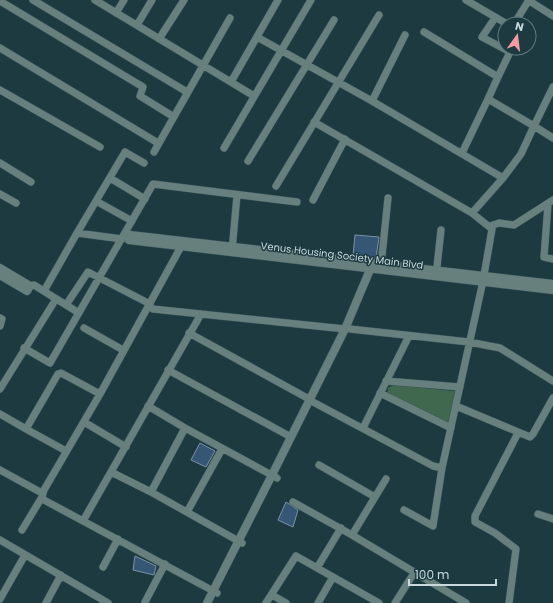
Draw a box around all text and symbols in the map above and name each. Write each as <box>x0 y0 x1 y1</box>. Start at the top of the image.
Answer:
north arrow <box>497 16 537 56</box>
text: N <box>513 18 525 35</box>
street label: Venus Housing Society Main Blvd <box>260 238 424 273</box>
scale bar <box>409 561 496 587</box>
text: 100 m <box>415 566 449 583</box>

